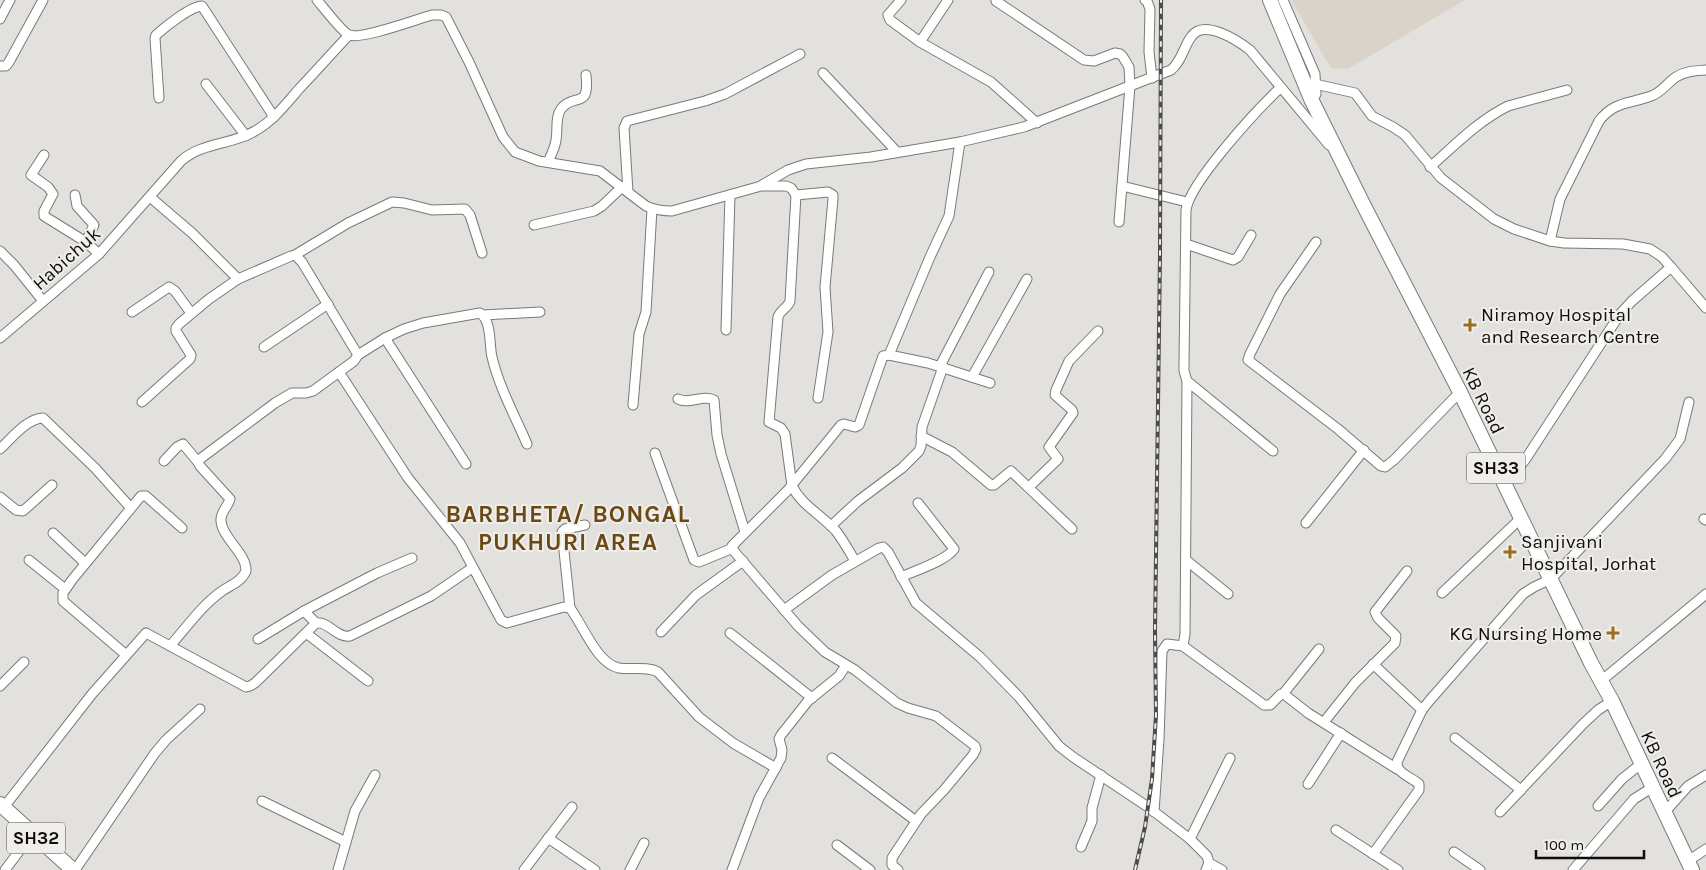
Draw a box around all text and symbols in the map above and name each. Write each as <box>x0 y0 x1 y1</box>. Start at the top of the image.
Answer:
street label: Habichuk <box>28 222 105 295</box>
place label: Niramoy Hospital and Research Centre <box>1481 304 1660 348</box>
marker: Niramoy Hospital and Research Centre <box>1463 318 1477 332</box>
street label: KB Road <box>1458 363 1509 437</box>
road number: SH33 <box>1467 452 1525 483</box>
district label: BARBHETA/ BONGAL PUKHURI AREA <box>446 500 690 556</box>
place label: Sanjivani Hospital, Jorhat <box>1521 531 1656 575</box>
marker: Sanjivani Hospital, Jorhat <box>1503 545 1517 559</box>
place label: KG Nursing Home <box>1449 623 1602 645</box>
marker: KG Nursing Home <box>1606 626 1620 640</box>
street label: KB Road <box>1636 727 1686 802</box>
road number: SH32 <box>7 822 65 854</box>
scale bar <box>1536 828 1644 860</box>
text: 100 m <box>1544 836 1584 854</box>

